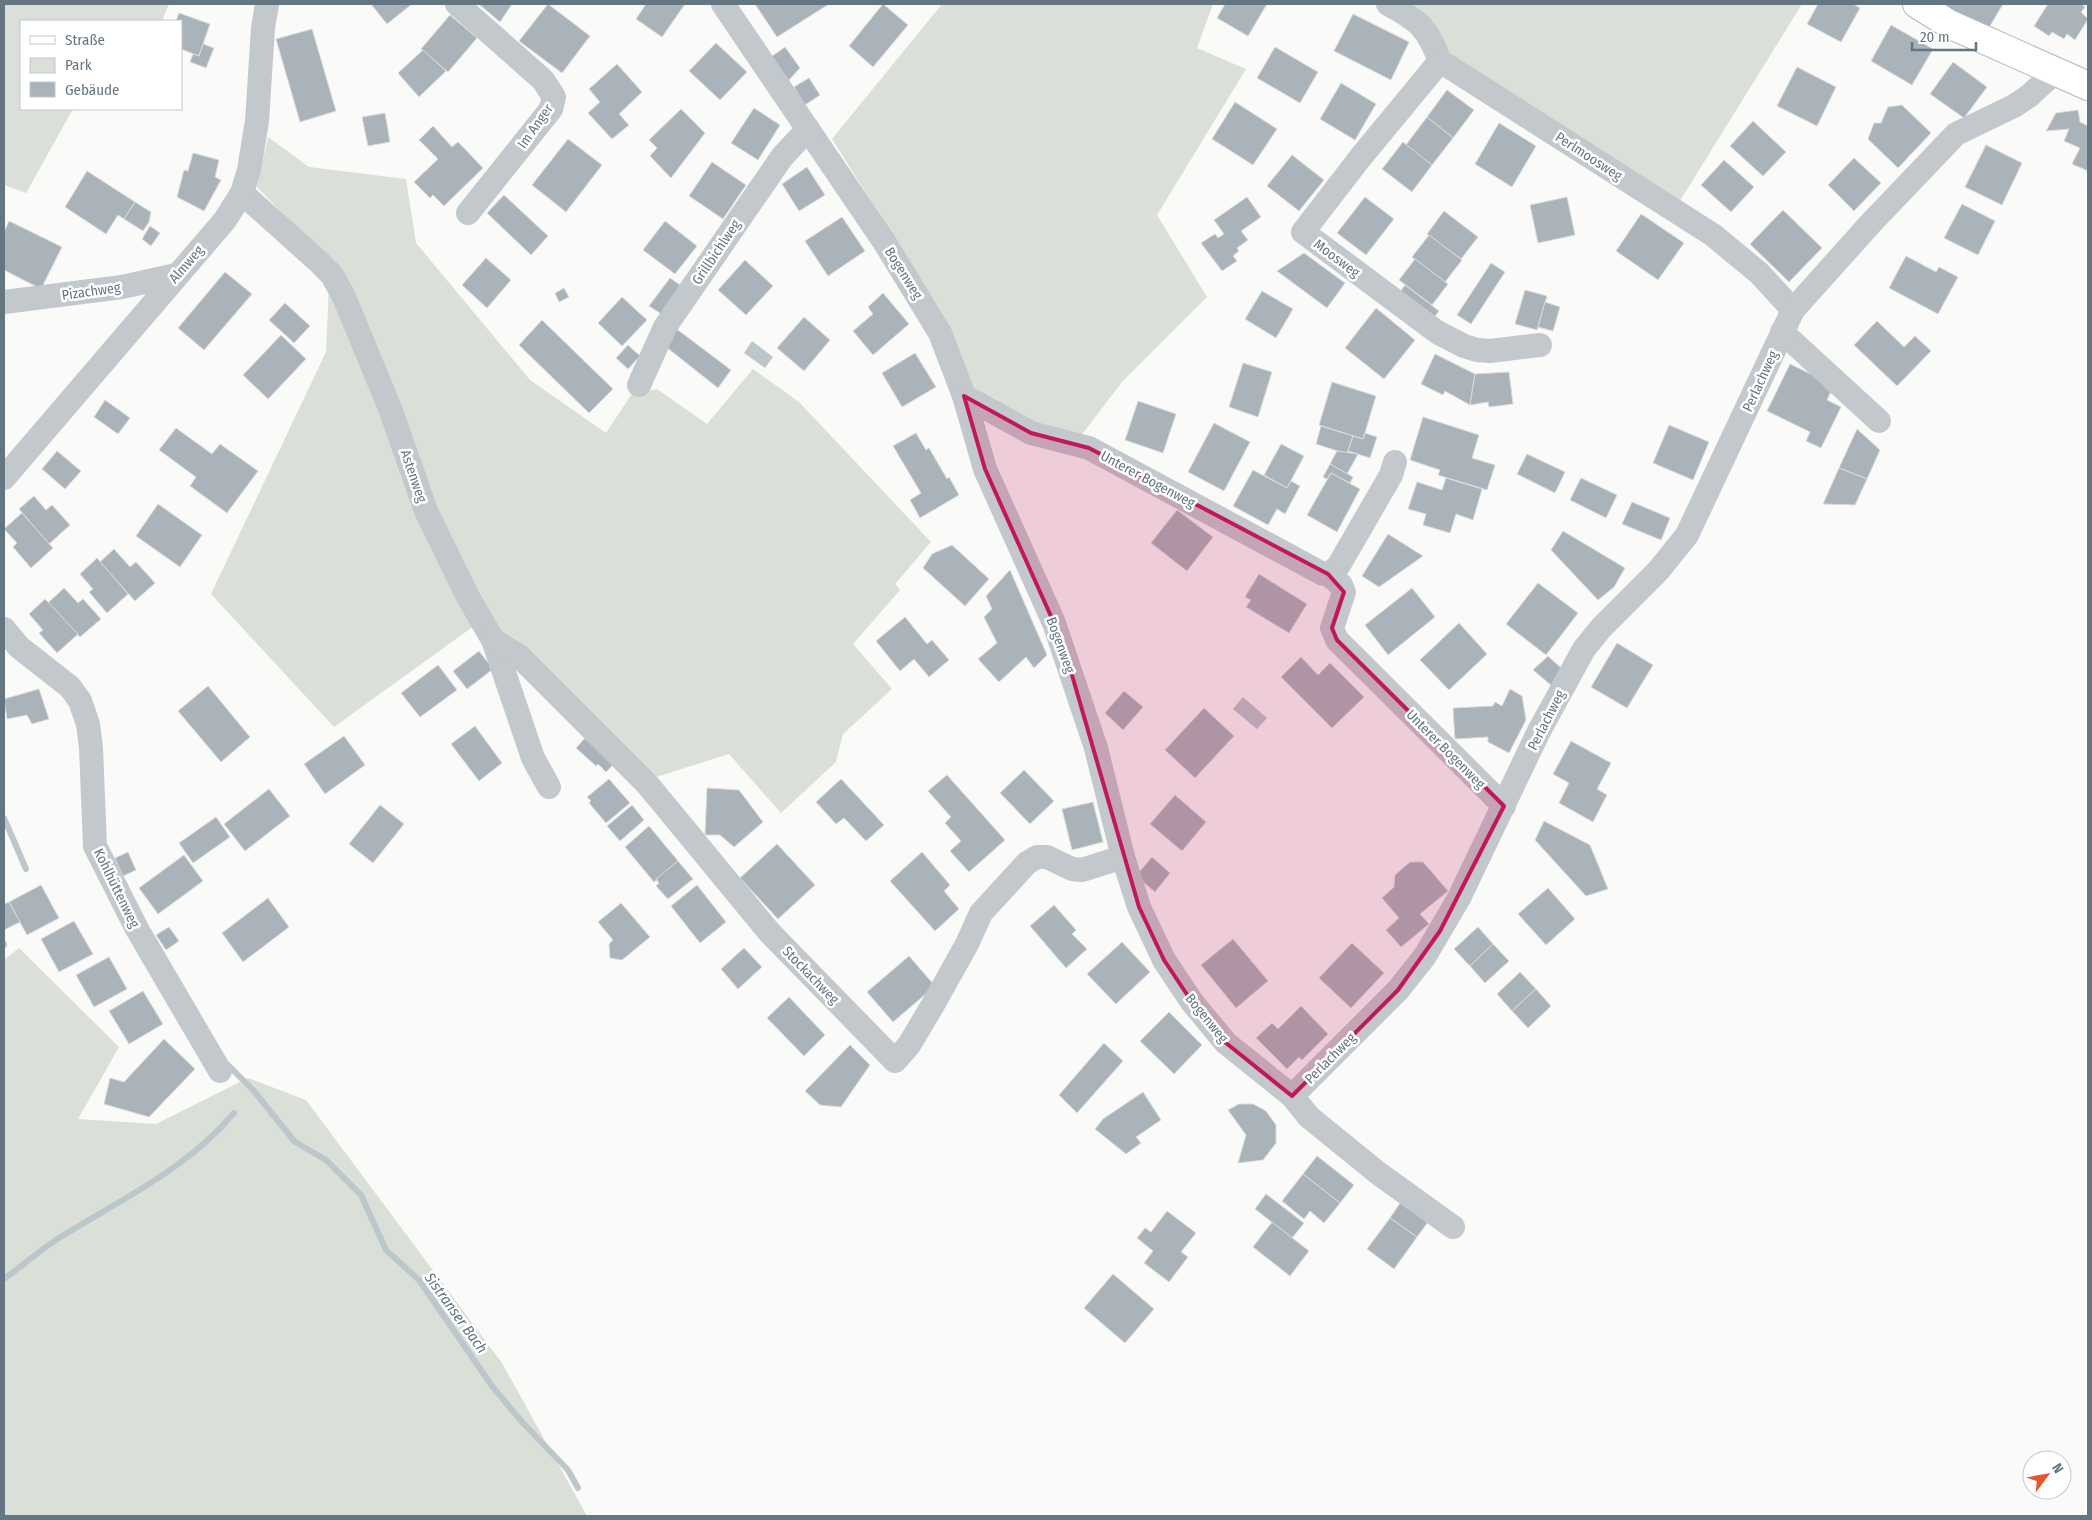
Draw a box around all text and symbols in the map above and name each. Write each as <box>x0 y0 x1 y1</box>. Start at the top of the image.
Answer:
legend <box>20 20 182 110</box>
scale bar <box>1912 20 1976 52</box>
text: 20 m <box>1920 28 1950 46</box>
text: Straße <box>65 31 105 49</box>
text: Park <box>65 56 92 74</box>
text: Gebäude <box>65 81 120 99</box>
street label: Im Anger <box>514 101 557 152</box>
street label: Perlmoosweg <box>1552 128 1626 185</box>
street label: Grillbichlweg <box>689 216 745 288</box>
street label: Moosweg <box>1310 236 1363 281</box>
street label: Almweg <box>165 242 208 287</box>
street label: Bogenweg <box>881 244 926 303</box>
street label: Pizachweg <box>61 279 122 304</box>
street label: Perlachweg <box>1739 348 1782 414</box>
street label: Unterer Bogenweg <box>1097 447 1198 512</box>
street label: Astenweg <box>397 448 431 505</box>
street label: Bogenweg <box>1043 615 1079 676</box>
street label: Perlachweg <box>1524 687 1569 753</box>
street label: Unterer Bogenweg <box>1403 706 1489 793</box>
street label: Kohlhüttenweg <box>90 846 143 931</box>
street label: Stockachweg <box>779 943 843 1008</box>
street label: Bogenweg <box>1182 990 1232 1047</box>
street label: Perlachweg <box>1301 1029 1360 1087</box>
water label: Sistranser Bach <box>420 1268 491 1357</box>
north arrow <box>2022 1450 2072 1500</box>
text: N <box>2048 1460 2067 1476</box>

